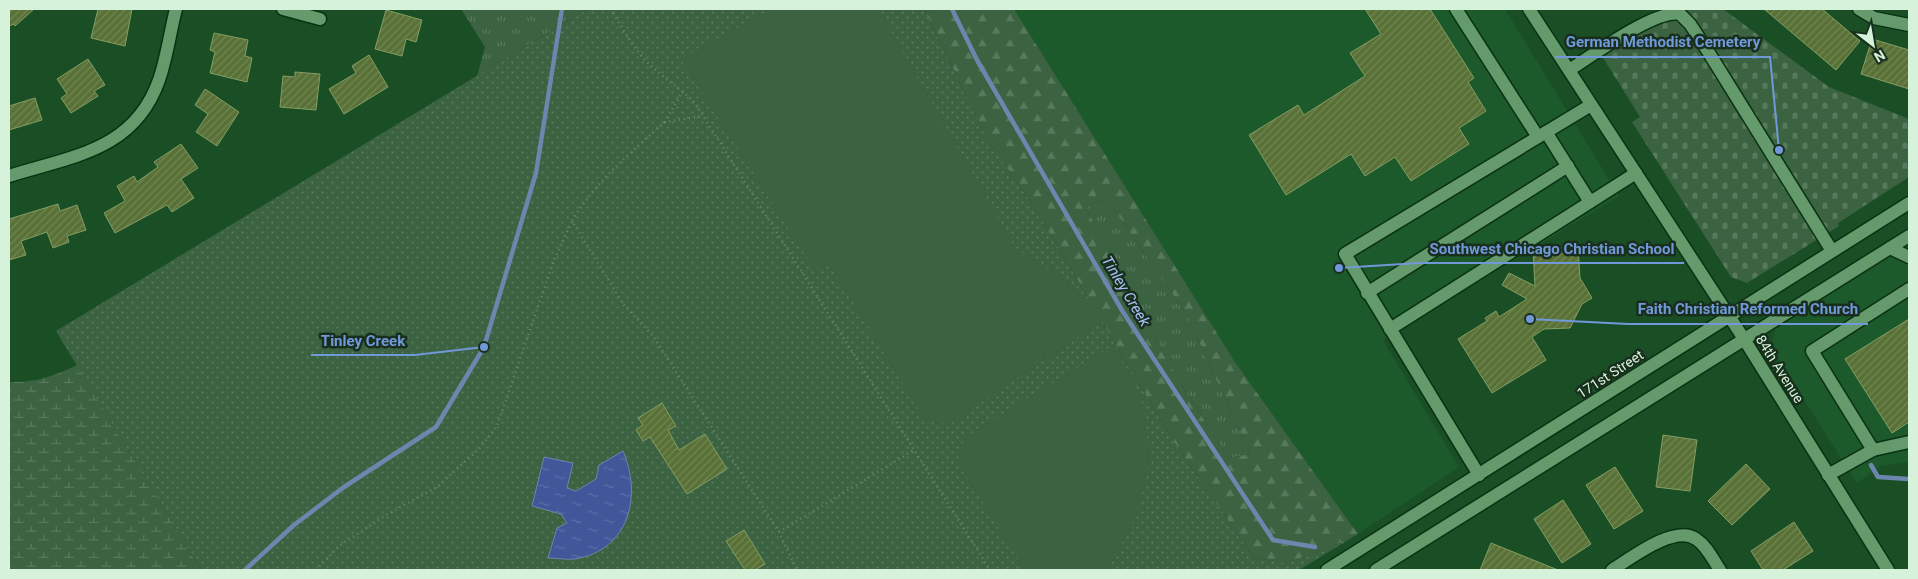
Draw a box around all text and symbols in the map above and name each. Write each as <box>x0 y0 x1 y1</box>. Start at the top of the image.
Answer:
north arrow <box>1848 20 1898 70</box>
callout: German Methodist Cemetery <box>1555 27 1770 57</box>
text: German Methodist Cemetery <box>1566 33 1761 51</box>
text: N <box>1871 47 1888 66</box>
callout: Southwest Chicago Christian School <box>1419 233 1684 263</box>
text: Southwest Chicago Christian School <box>1430 240 1674 258</box>
water label: Tinley Creek <box>1098 252 1154 330</box>
callout: Faith Christian Reformed Church <box>1628 294 1868 324</box>
text: Faith Christian Reformed Church <box>1638 300 1858 318</box>
callout: Tinley Creek <box>311 325 415 355</box>
text: Tinley Creek <box>321 332 406 350</box>
street label: 84th Avenue <box>1753 332 1807 406</box>
street label: 171st Street <box>1574 346 1646 401</box>

